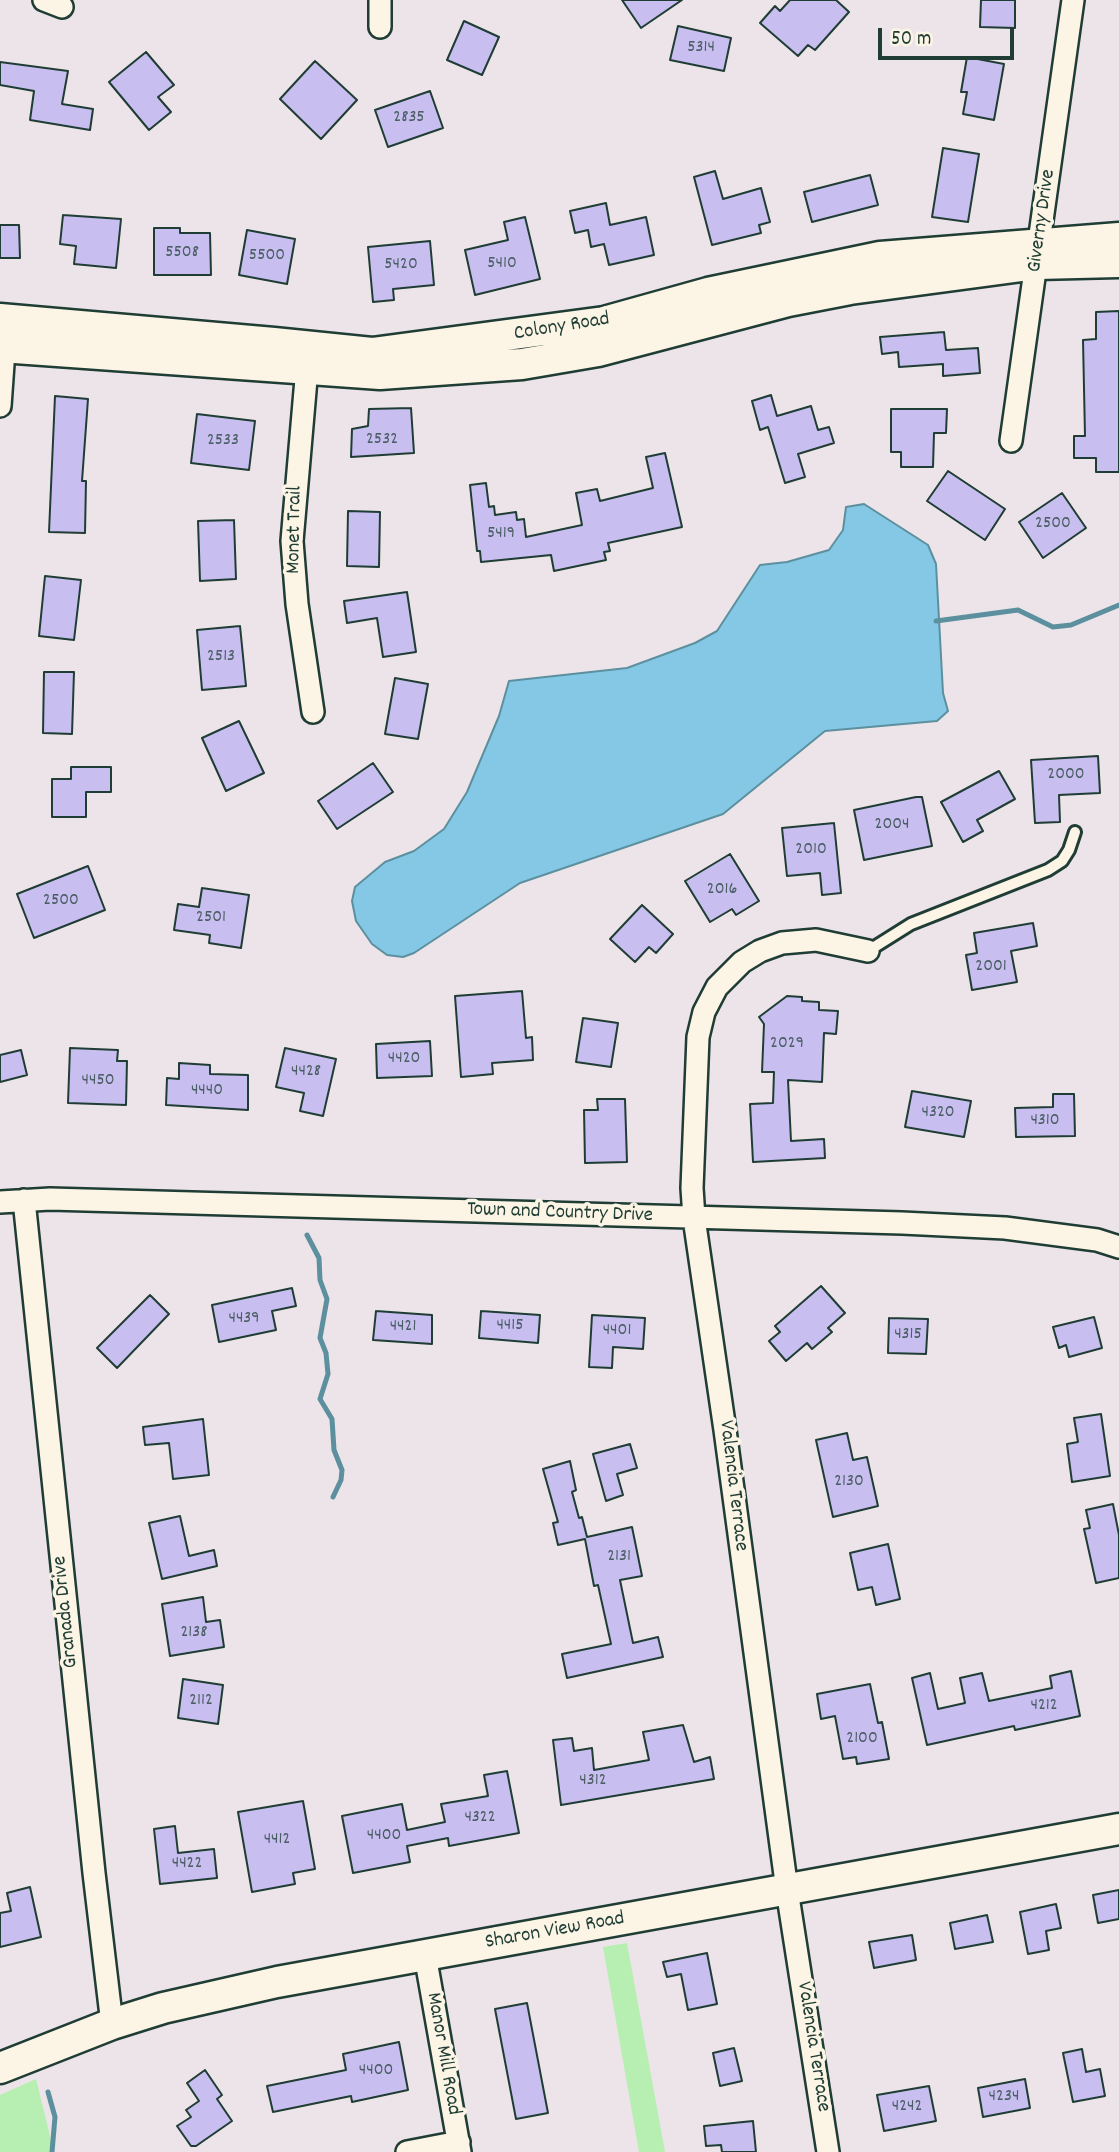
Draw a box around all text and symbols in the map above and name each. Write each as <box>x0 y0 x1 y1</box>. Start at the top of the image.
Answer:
scale bar <box>881 14 1018 58</box>
text: 50 m <box>891 25 931 55</box>
house number: 5314 <box>687 38 715 60</box>
house number: 2835 <box>393 108 425 130</box>
street label: Giverny Drive <box>1023 168 1063 274</box>
house number: 5508 <box>165 243 199 265</box>
house number: 5500 <box>249 246 285 268</box>
house number: 5410 <box>487 254 517 276</box>
house number: 5420 <box>384 255 418 277</box>
street label: Colony Road <box>512 308 612 348</box>
house number: 2532 <box>366 430 398 452</box>
house number: 2533 <box>207 431 239 453</box>
street label: Monet Trail <box>283 486 309 574</box>
house number: 2500 <box>1035 514 1071 536</box>
house number: 5419 <box>487 524 515 546</box>
house number: 2513 <box>207 647 235 669</box>
house number: 2000 <box>1047 765 1085 787</box>
house number: 2004 <box>875 815 909 837</box>
house number: 2010 <box>795 840 827 862</box>
house number: 2016 <box>707 880 737 902</box>
house number: 2500 <box>43 891 79 913</box>
house number: 2501 <box>196 908 226 930</box>
house number: 2001 <box>975 957 1007 979</box>
house number: 2029 <box>770 1034 804 1056</box>
house number: 4420 <box>388 1049 420 1071</box>
house number: 4428 <box>291 1062 321 1084</box>
house number: 4450 <box>81 1071 115 1093</box>
house number: 4440 <box>191 1081 223 1103</box>
house number: 4320 <box>921 1103 955 1125</box>
house number: 4310 <box>1030 1111 1060 1133</box>
street label: Town and Country Drive <box>467 1198 653 1230</box>
house number: 4439 <box>228 1309 260 1331</box>
house number: 4415 <box>496 1316 524 1338</box>
house number: 4421 <box>390 1317 416 1339</box>
house number: 4401 <box>603 1321 631 1343</box>
house number: 4315 <box>894 1325 922 1347</box>
street label: Valencia Terrace <box>711 1419 753 1553</box>
house number: 2130 <box>834 1472 864 1494</box>
house number: 2131 <box>607 1547 631 1569</box>
street label: Granada Drive <box>49 1555 85 1669</box>
house number: 2138 <box>180 1623 208 1645</box>
house number: 2112 <box>189 1691 213 1713</box>
house number: 4212 <box>1030 1696 1058 1718</box>
house number: 2100 <box>846 1729 878 1751</box>
house number: 4312 <box>579 1771 607 1793</box>
house number: 4322 <box>464 1808 496 1830</box>
house number: 4400 <box>367 1826 401 1848</box>
house number: 4412 <box>264 1830 290 1852</box>
house number: 4422 <box>172 1854 202 1876</box>
street label: Sharon View Road <box>483 1907 627 1957</box>
street label: Valencia Terrace <box>789 1980 835 2114</box>
street label: Manor Mill Road <box>419 1991 465 2117</box>
house number: 4400 <box>359 2061 393 2083</box>
house number: 4234 <box>989 2087 1019 2109</box>
house number: 4242 <box>892 2097 922 2119</box>

